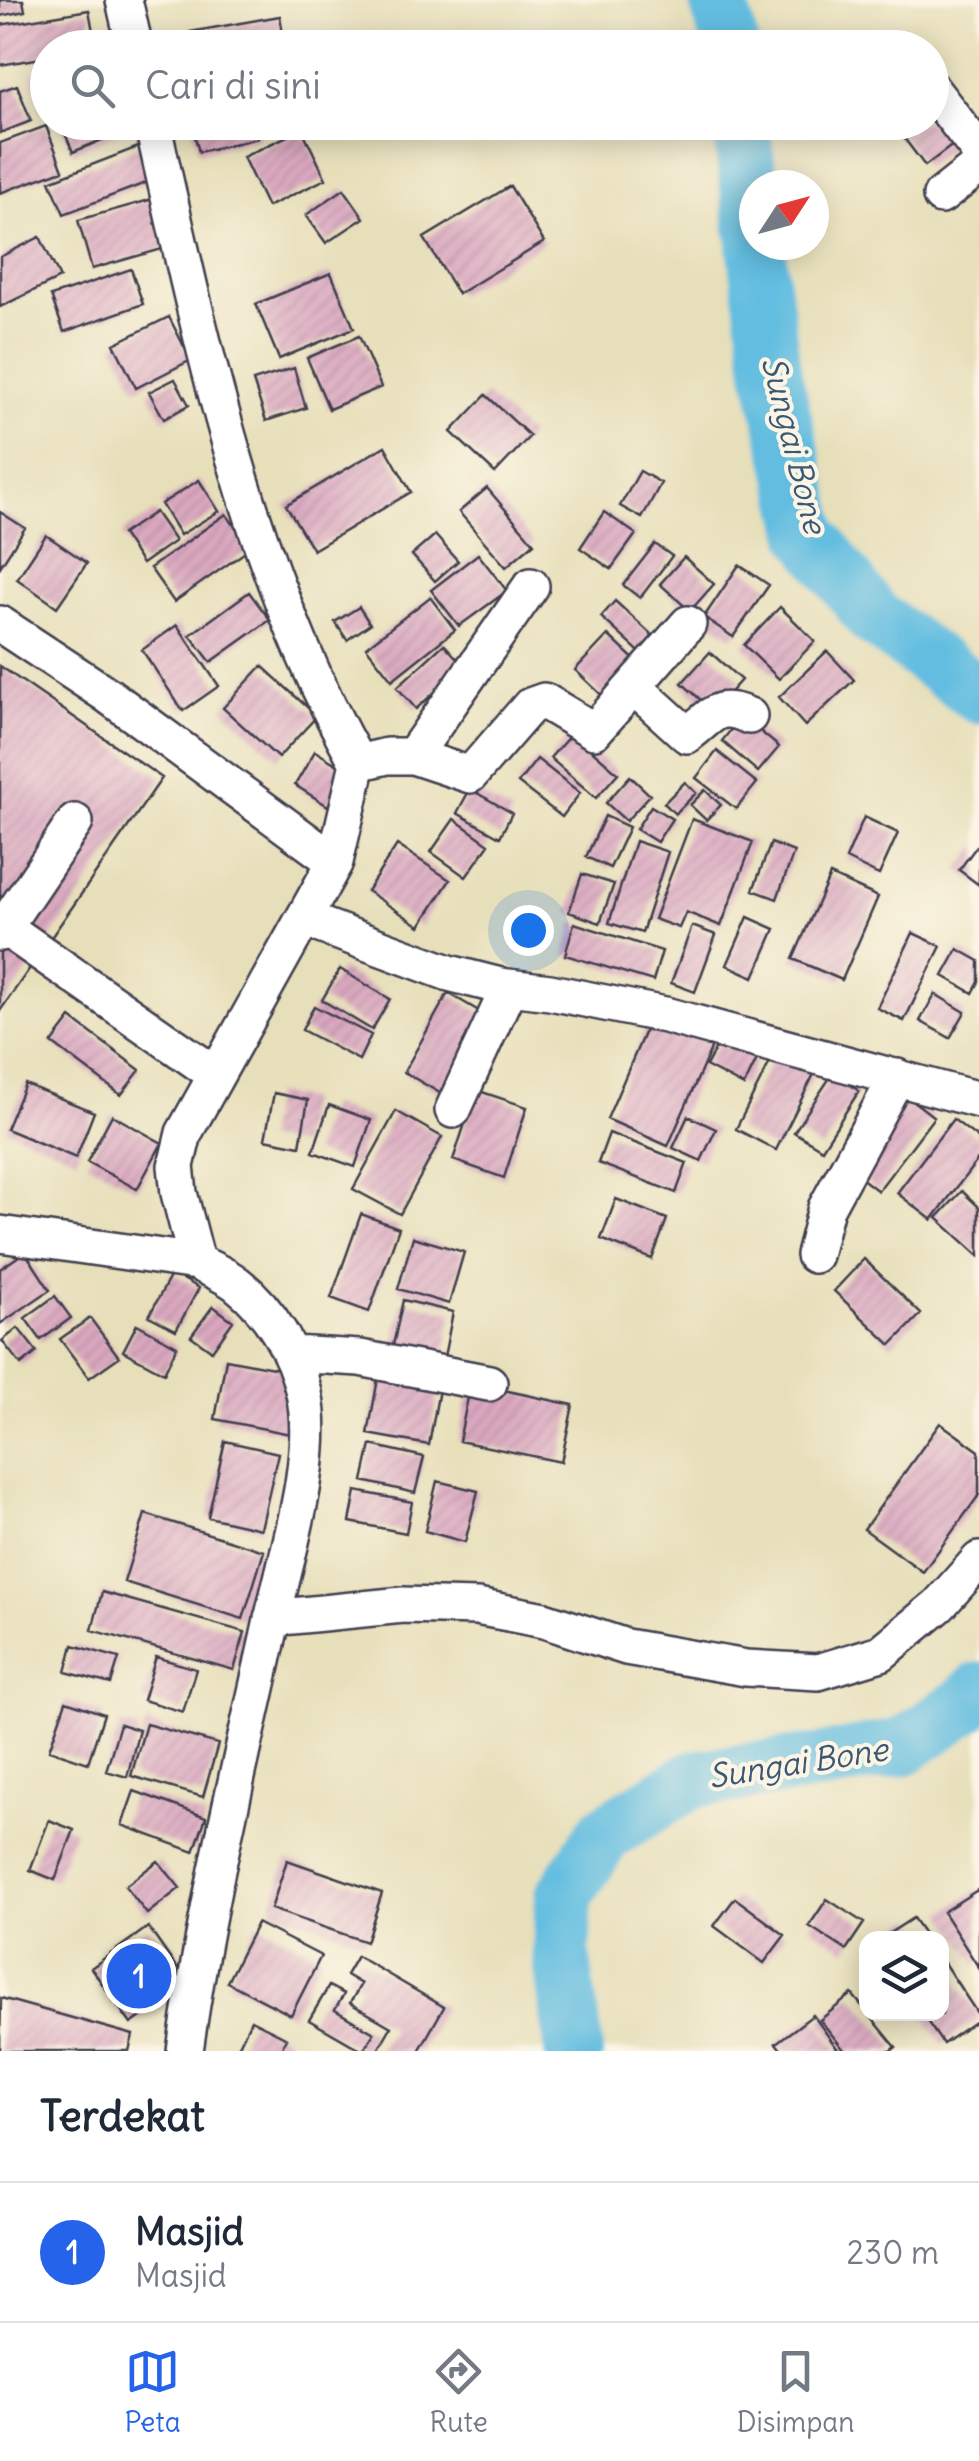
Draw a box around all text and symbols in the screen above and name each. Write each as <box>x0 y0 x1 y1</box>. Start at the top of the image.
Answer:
search box <box>30 30 949 140</box>
icon: search <box>65 58 120 113</box>
text: Cari di sini <box>145 62 321 109</box>
north arrow <box>739 170 829 260</box>
water label: Sungai Bone <box>753 352 837 540</box>
your location <box>503 905 554 956</box>
water label: Sungai Bone <box>706 1728 893 1797</box>
map controls <box>859 1931 949 2021</box>
button: layers <box>859 1931 949 2021</box>
pin: 1 <box>106 1938 172 2014</box>
text: Terdekat <box>40 2090 205 2142</box>
text: Masjid <box>135 2208 244 2255</box>
text: 1 <box>66 2232 79 2273</box>
text: 230 m <box>847 2232 939 2273</box>
text: Masjid <box>135 2255 227 2296</box>
tab: Peta <box>124 2344 181 2440</box>
tab: Rute <box>430 2344 488 2440</box>
tab: Disimpan <box>737 2344 855 2440</box>

